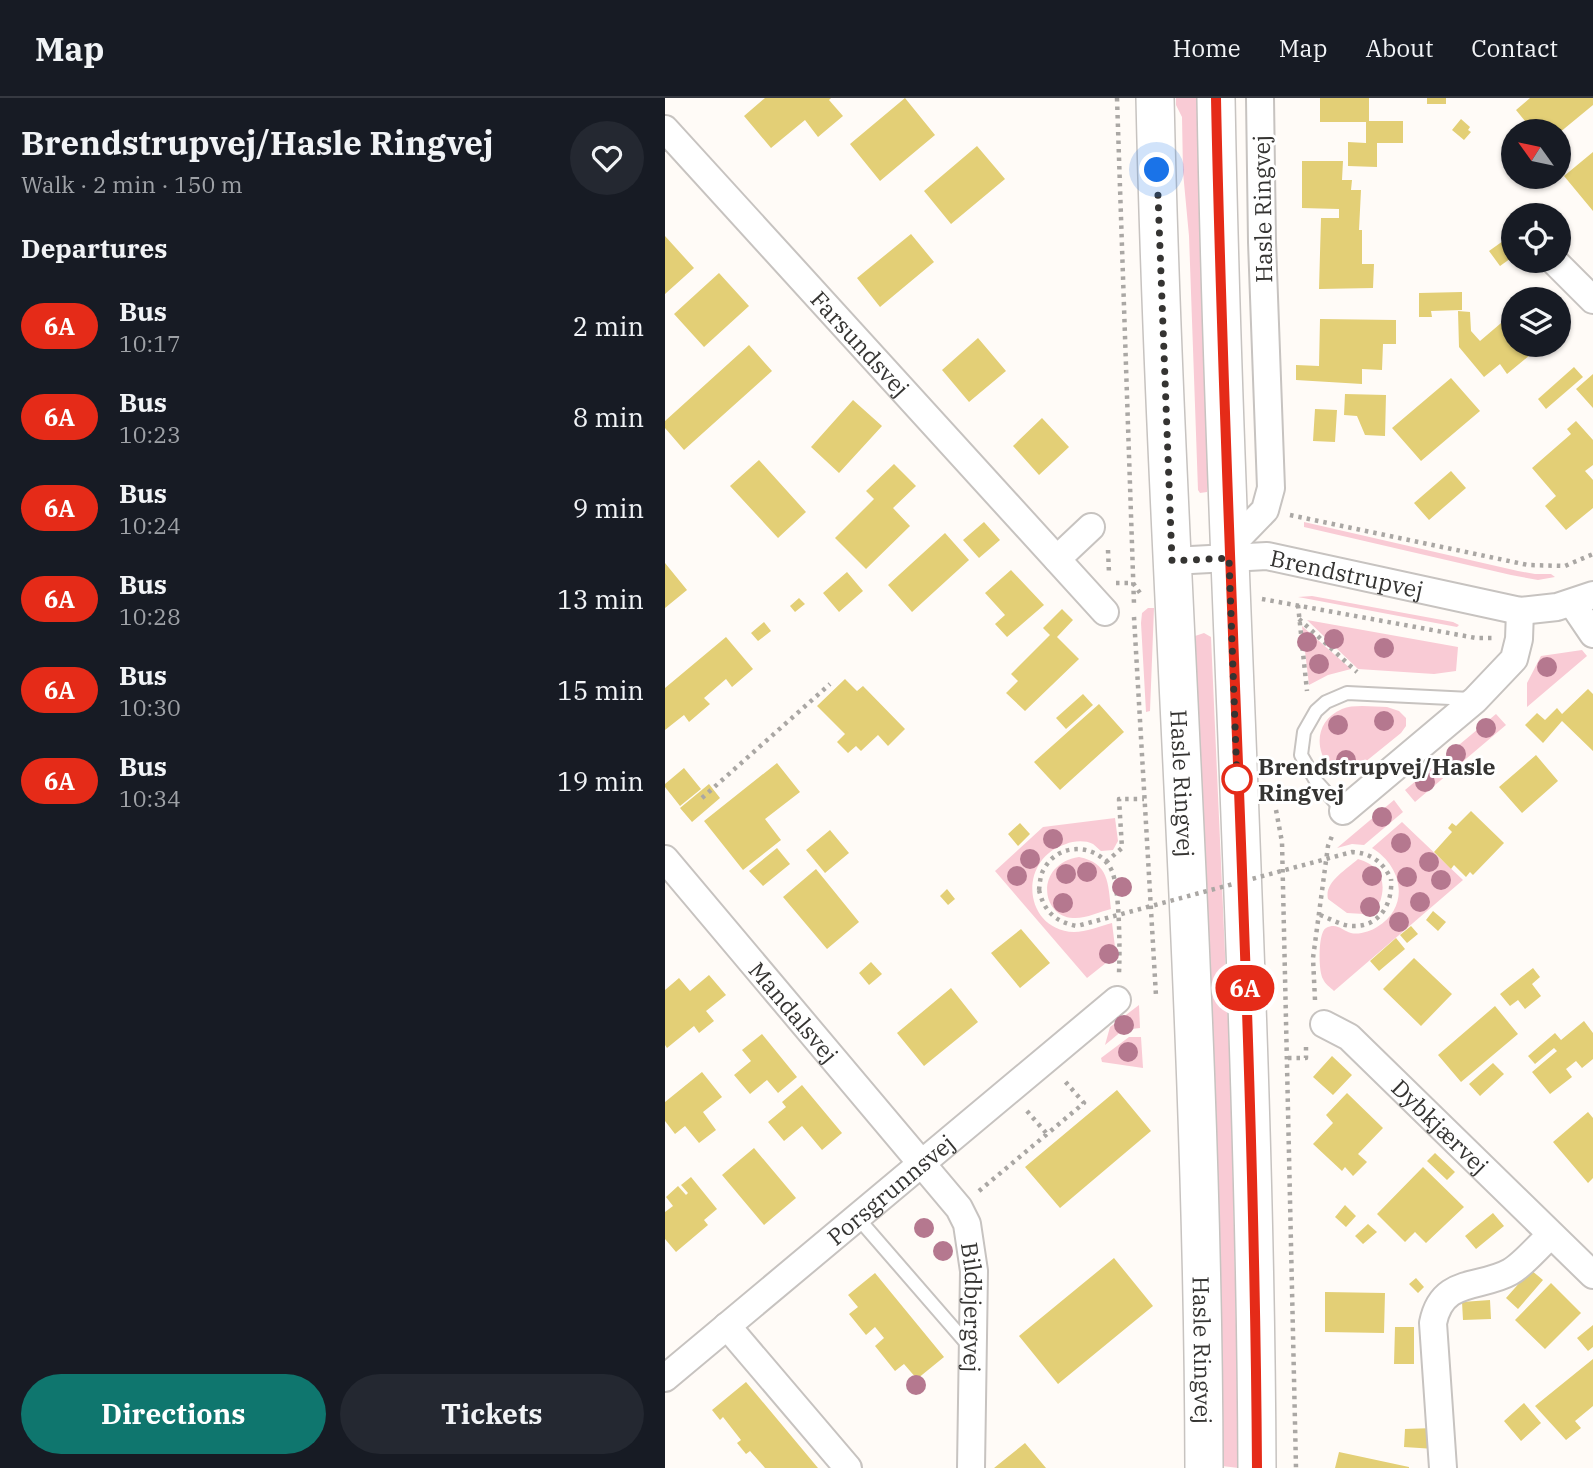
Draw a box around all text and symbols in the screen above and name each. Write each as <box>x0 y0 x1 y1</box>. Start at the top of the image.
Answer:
text: Map <box>35 27 104 70</box>
text: Home <box>1173 32 1241 64</box>
text: Map <box>1279 32 1327 64</box>
text: About <box>1365 32 1433 64</box>
text: Contact <box>1471 32 1558 64</box>
north arrow <box>1501 119 1571 189</box>
map controls <box>1501 119 1571 357</box>
text: Brendstrupvej/Hasle Ringvej <box>21 121 494 164</box>
button: heart <box>570 121 644 195</box>
street label: Hasle Ringvej <box>1246 135 1278 283</box>
your location <box>1139 152 1174 187</box>
text: Walk · 2 min · 150 m <box>21 169 243 199</box>
button: locate <box>1501 203 1571 273</box>
text: Departures <box>21 231 167 265</box>
street label: Farsundsvej <box>804 284 916 403</box>
button: layers <box>1501 287 1571 357</box>
text: Bus <box>119 294 167 328</box>
text: 2 min <box>573 309 644 343</box>
text: 6A <box>44 310 75 342</box>
text: 10:17 <box>119 328 181 358</box>
text: Bus <box>119 385 167 419</box>
text: 8 min <box>573 400 644 434</box>
text: 6A <box>44 401 75 433</box>
text: 10:23 <box>119 419 181 449</box>
text: Bus <box>119 476 167 510</box>
text: 9 min <box>573 491 644 525</box>
text: 6A <box>44 492 75 524</box>
text: 10:24 <box>119 510 181 540</box>
street label: Brendstrupvej <box>1268 542 1426 605</box>
text: Bus <box>119 567 167 601</box>
text: 13 min <box>557 582 644 616</box>
text: 6A <box>44 583 75 615</box>
text: 10:28 <box>119 601 181 631</box>
text: Bus <box>119 658 167 692</box>
text: 15 min <box>557 673 644 707</box>
text: 6A <box>44 674 75 706</box>
text: 10:30 <box>119 692 181 722</box>
street label: Hasle Ringvej <box>1164 709 1201 858</box>
text: Bus <box>119 749 167 783</box>
place label: Brendstrupvej/Hasle Ringvej <box>1258 751 1496 807</box>
text: 19 min <box>557 764 644 798</box>
marker: Brendstrupvej/Hasle Ringvej <box>1222 764 1252 794</box>
text: 6A <box>44 765 75 797</box>
text: 10:34 <box>119 783 181 813</box>
street label: Mandalsvej <box>743 955 845 1069</box>
line badge: 6A <box>1213 965 1277 1011</box>
text: 6A <box>1229 972 1261 1004</box>
street label: Dybkjærvej <box>1386 1072 1495 1180</box>
street label: Porsgrunnsvej <box>821 1127 961 1251</box>
street label: Bildbjergvej <box>955 1240 989 1373</box>
street label: Hasle Ringvej <box>1187 1276 1219 1424</box>
button: Directions <box>21 1374 326 1454</box>
button: Tickets <box>340 1374 644 1454</box>

